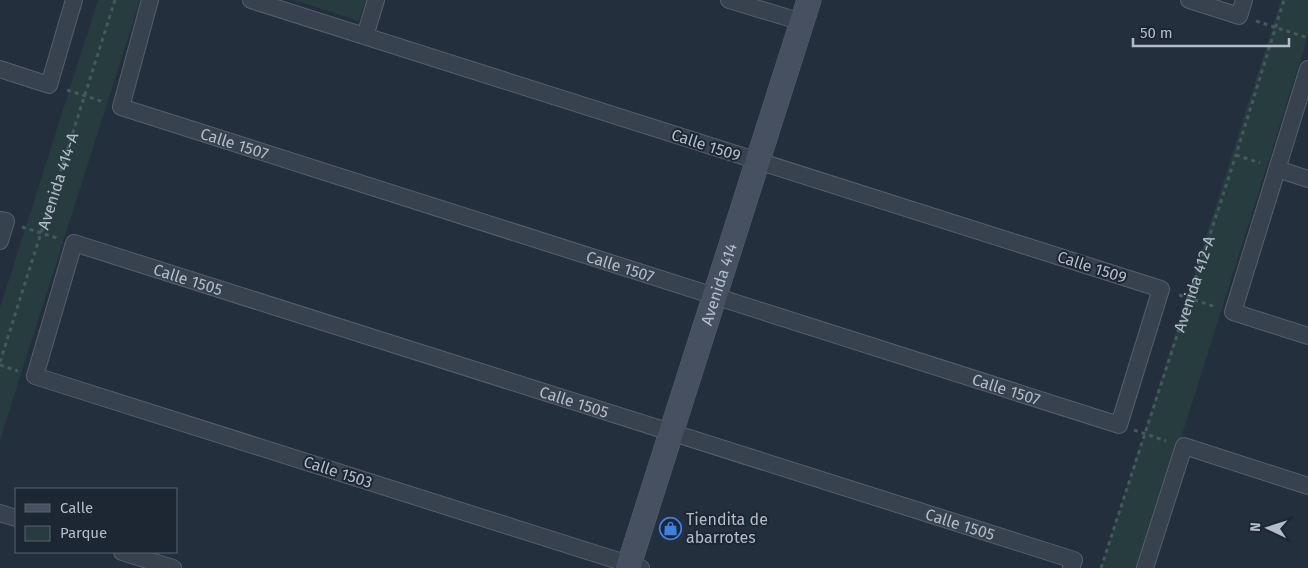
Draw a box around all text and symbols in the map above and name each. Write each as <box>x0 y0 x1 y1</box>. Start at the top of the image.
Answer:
scale bar <box>1133 15 1289 47</box>
text: 50 m <box>1140 24 1173 42</box>
street label: Calle 1507 <box>198 123 271 163</box>
street label: Calle 1509 <box>669 125 743 165</box>
street label: Avenida 414-A <box>33 129 82 232</box>
street label: Avenida 412-A <box>1169 232 1219 334</box>
street label: Avenida 414 <box>696 240 741 328</box>
street label: Calle 1507 <box>584 246 657 286</box>
street label: Calle 1509 <box>1055 247 1129 287</box>
street label: Calle 1505 <box>151 259 225 299</box>
street label: Calle 1507 <box>970 369 1043 409</box>
street label: Calle 1505 <box>537 382 611 421</box>
street label: Calle 1503 <box>301 452 375 492</box>
legend <box>15 488 178 553</box>
text: Calle <box>60 499 93 517</box>
north arrow <box>1243 503 1293 553</box>
street label: Calle 1505 <box>923 504 997 544</box>
place label: Tiendita de abarrotes <box>686 510 768 547</box>
shop icon: Tiendita de abarrotes <box>658 516 682 540</box>
text: N <box>1247 522 1264 532</box>
text: Parque <box>60 524 107 542</box>

